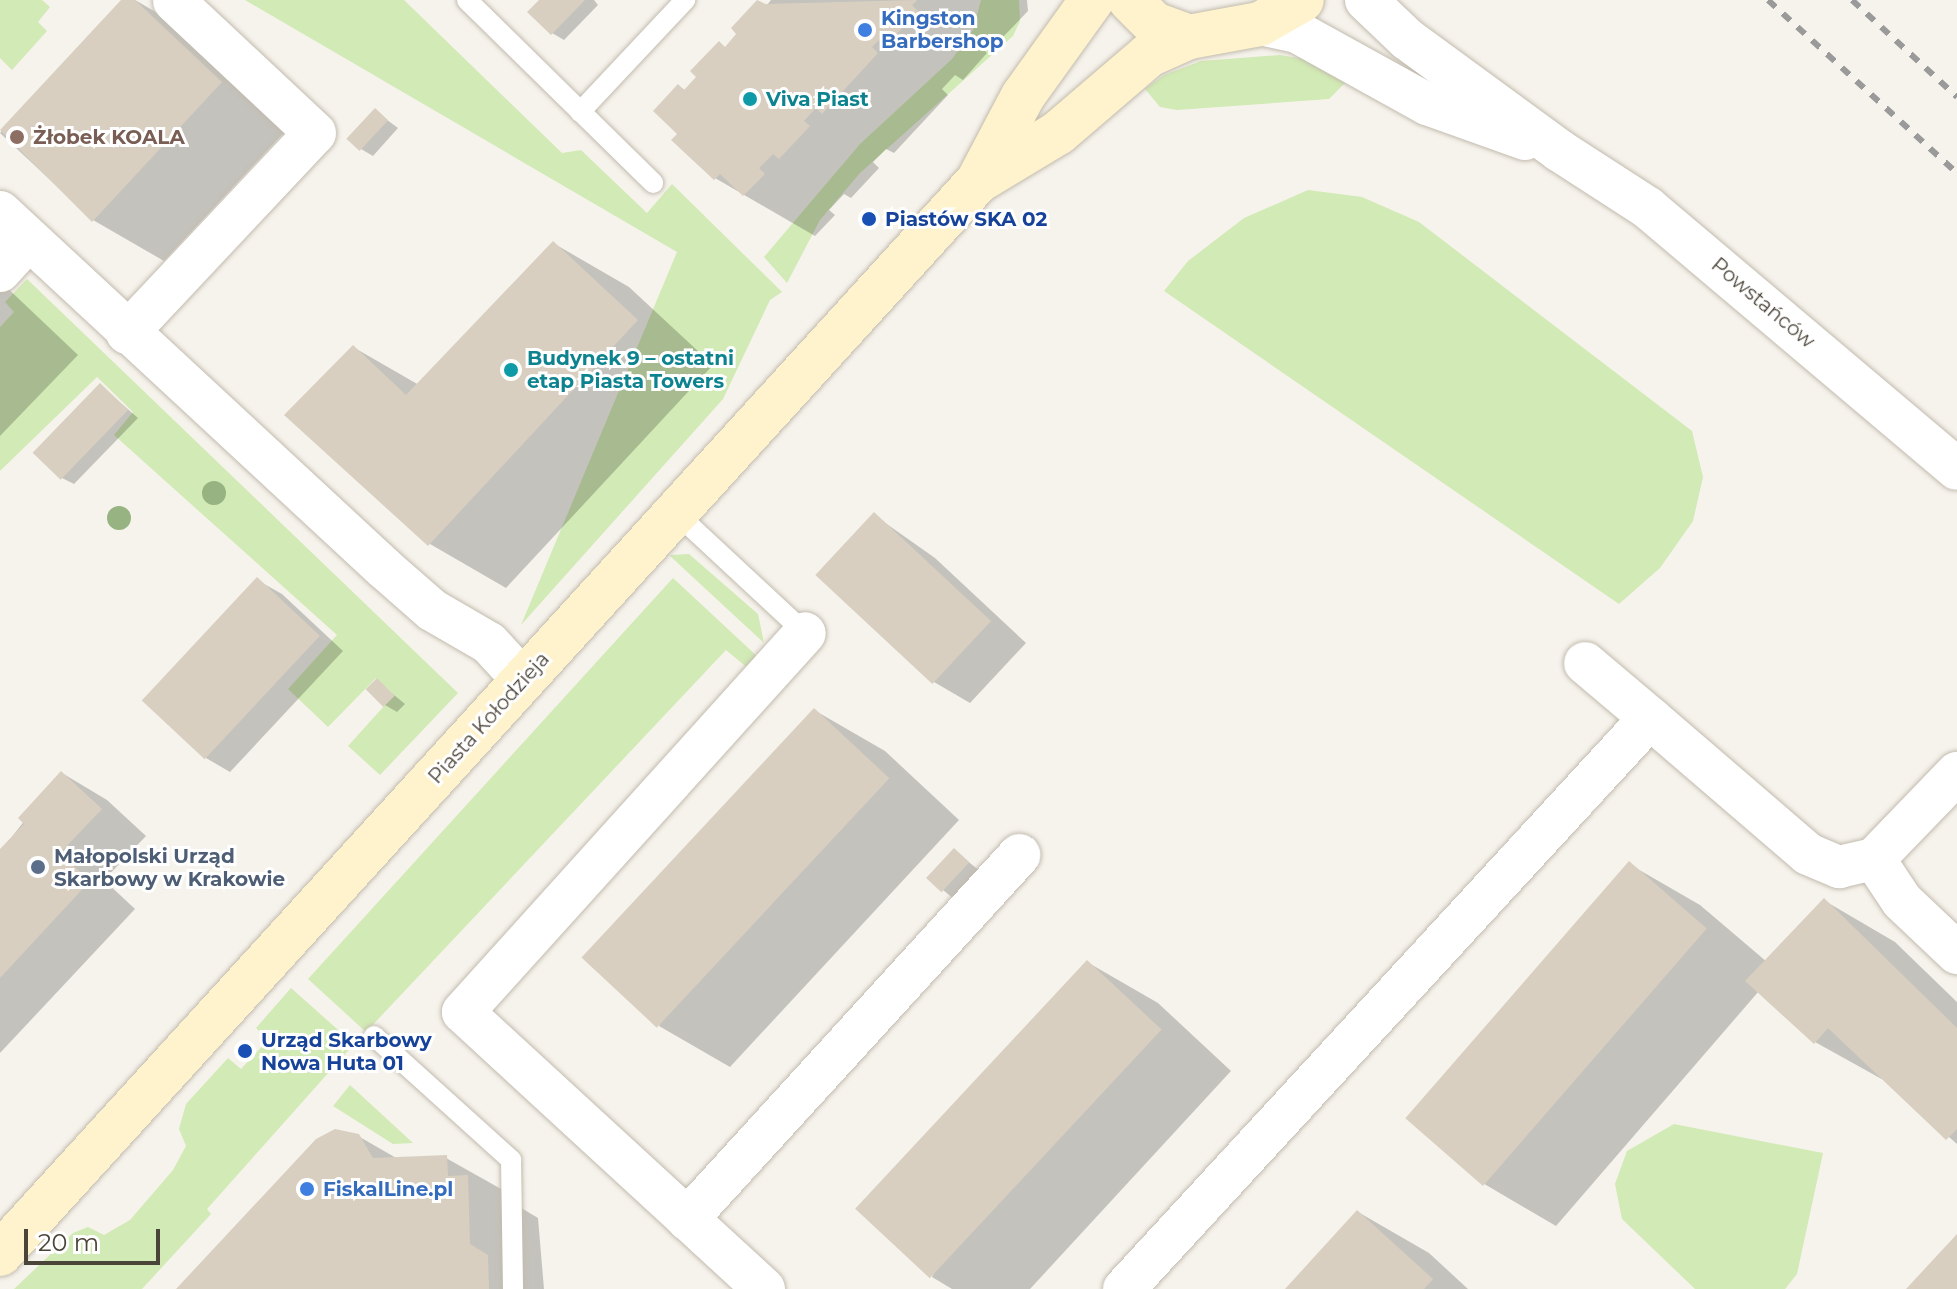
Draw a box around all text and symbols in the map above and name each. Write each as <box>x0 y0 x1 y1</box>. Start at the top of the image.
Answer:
place label: Kingston Barbershop <box>881 6 1004 53</box>
marker: Kingston Barbershop <box>856 21 874 39</box>
place label: Viva Piast <box>766 87 869 111</box>
marker: Viva Piast <box>741 90 759 108</box>
place label: Żłobek KOALA <box>33 125 185 149</box>
marker: Żłobek KOALA <box>8 128 26 146</box>
place label: Piastów SKA 02 <box>885 207 1047 231</box>
marker: Piastów SKA 02 <box>860 210 878 228</box>
street label: Powstańców <box>1706 253 1820 353</box>
place label: Budynek 9 – ostatni etap Piasta Towers <box>527 346 734 393</box>
marker: Budynek 9 – ostatni etap Piasta Towers <box>502 361 520 379</box>
street label: Piasta Kołodzieja <box>424 647 554 789</box>
place label: Małopolski Urząd Skarbowy w Krakowie <box>54 844 285 891</box>
marker: Małopolski Urząd Skarbowy w Krakowie <box>29 858 47 876</box>
place label: Urząd Skarbowy Nowa Huta 01 <box>261 1028 432 1075</box>
marker: Urząd Skarbowy Nowa Huta 01 <box>236 1042 254 1060</box>
place label: FiskalLine.pl <box>323 1177 453 1201</box>
marker: FiskalLine.pl <box>298 1180 316 1198</box>
scale bar <box>28 1213 164 1263</box>
text: 20 m <box>38 1228 99 1257</box>

